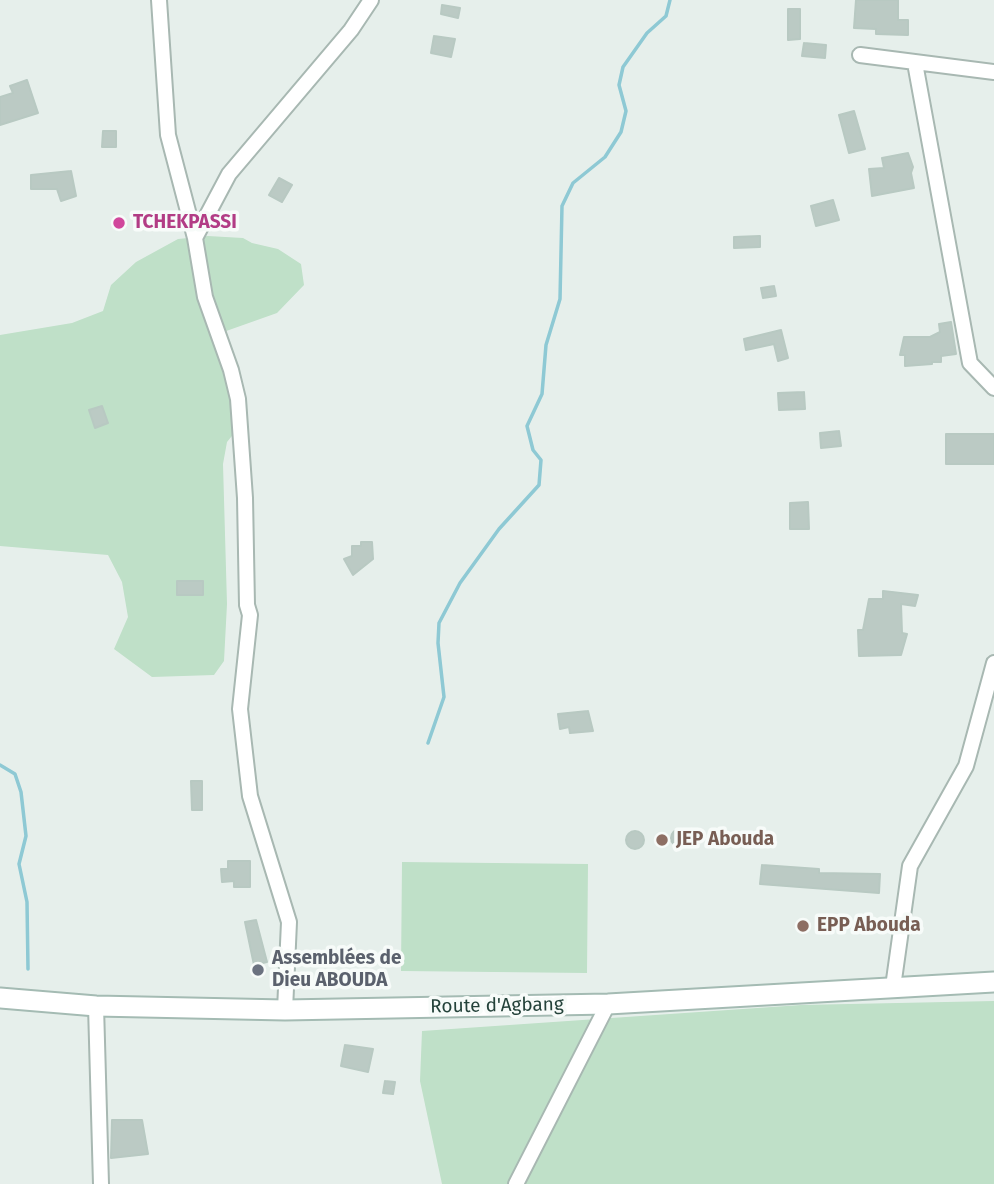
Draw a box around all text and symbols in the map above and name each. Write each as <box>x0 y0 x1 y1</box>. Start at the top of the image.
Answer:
place label: TCHEKPASSI <box>133 212 237 234</box>
marker: TCHEKPASSI <box>111 215 127 231</box>
place label: JEP Abouda <box>676 829 774 851</box>
marker: JEP Abouda <box>654 832 670 848</box>
place label: EPP Abouda <box>817 915 921 937</box>
marker: EPP Abouda <box>795 918 811 934</box>
place label: Assemblées de Dieu ABOUDA <box>272 948 401 992</box>
marker: Assemblées de Dieu ABOUDA <box>250 962 266 978</box>
street label: Route d'Agbang <box>430 993 564 1019</box>

